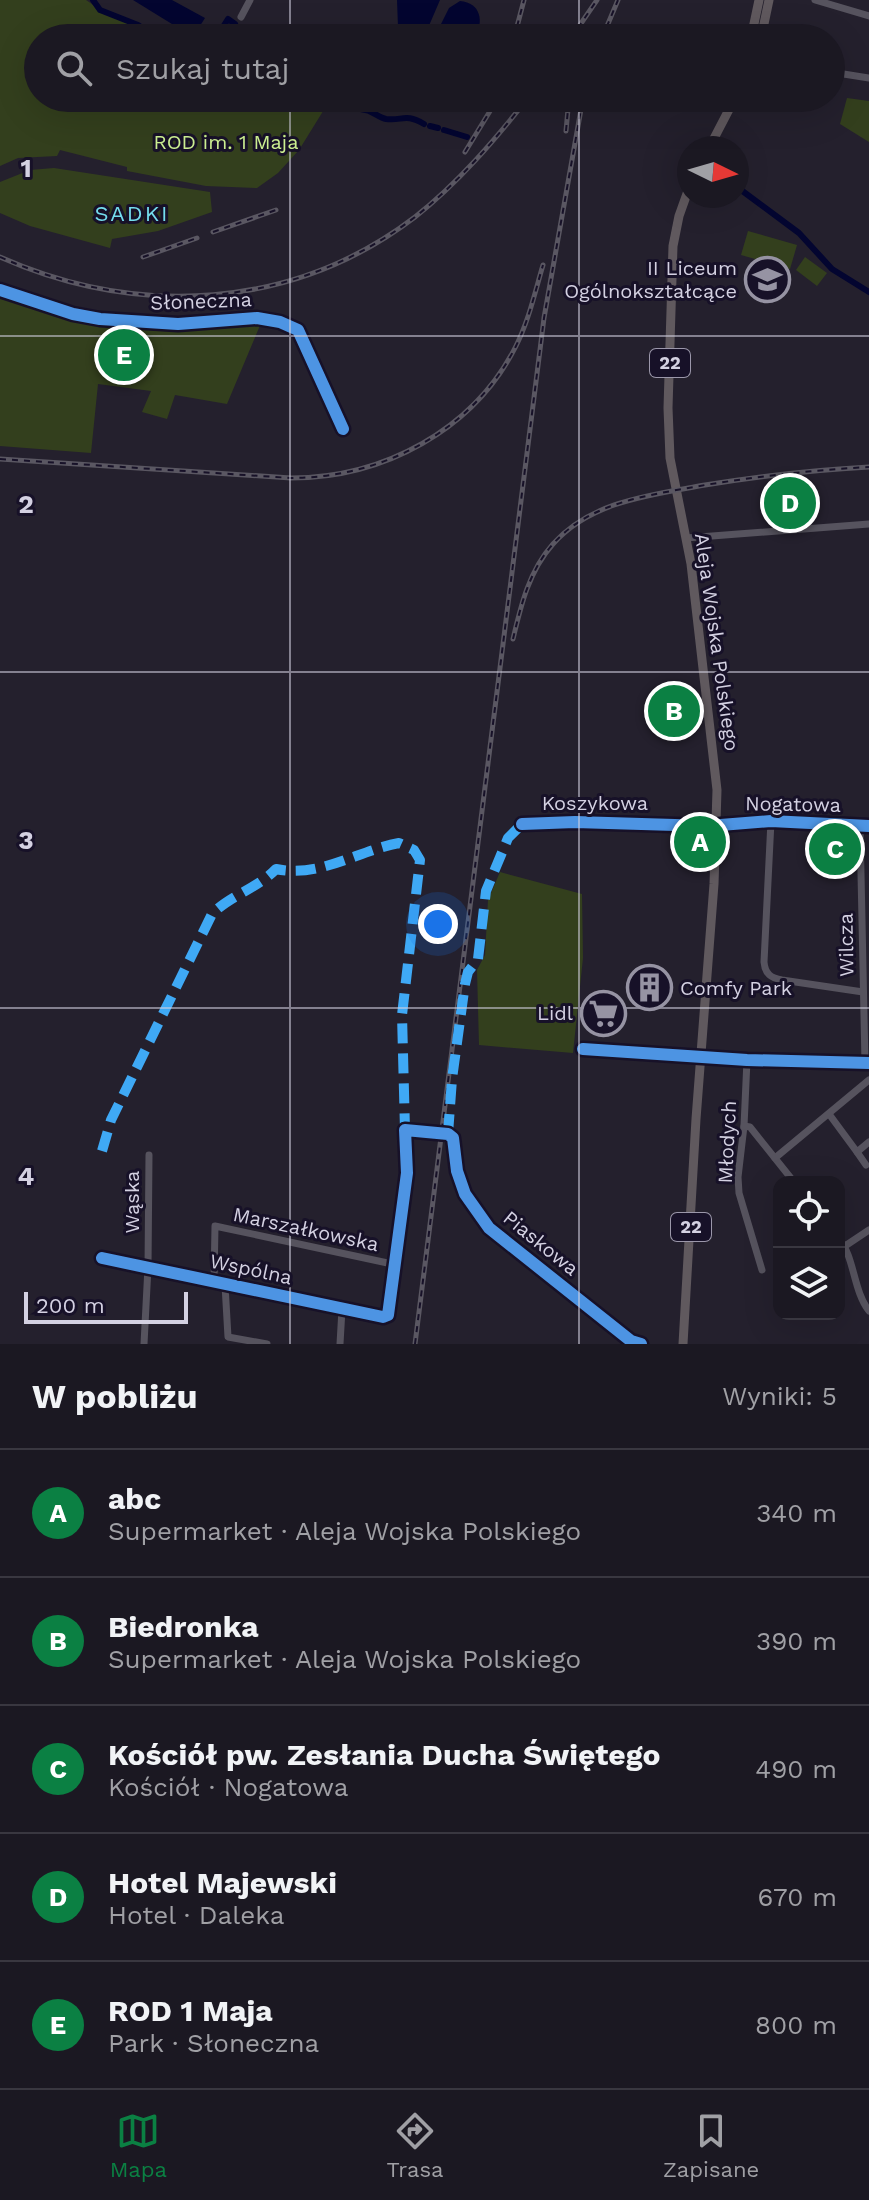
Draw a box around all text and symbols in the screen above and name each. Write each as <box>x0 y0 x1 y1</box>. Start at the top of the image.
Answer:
search box <box>24 24 845 112</box>
icon: search <box>52 46 96 90</box>
text: Szukaj tutaj <box>116 51 290 86</box>
park label: ROD im. 1 Maja <box>153 130 299 154</box>
north arrow <box>677 136 749 208</box>
text: 1 <box>20 153 32 183</box>
district label: SADKI <box>94 201 170 226</box>
place label: II Liceum Ogólnokształcące <box>564 256 737 303</box>
school or university icon: II Liceum Ogólnokształcące <box>744 256 792 304</box>
street label: Słoneczna <box>150 287 252 315</box>
pin: E <box>98 325 150 385</box>
road number: 22 <box>650 349 690 377</box>
pin: D <box>764 473 816 533</box>
text: 2 <box>18 489 34 519</box>
street label: Aleja Wojska Polskiego <box>690 531 744 753</box>
pin: B <box>648 681 700 741</box>
street label: Koszykowa <box>542 791 648 815</box>
street label: Nogatowa <box>745 791 841 817</box>
pin: A <box>674 812 726 872</box>
pin: C <box>809 819 861 879</box>
text: 3 <box>18 825 34 855</box>
your location <box>418 904 458 944</box>
street label: Wilcza <box>833 913 859 977</box>
building icon: Comfy Park <box>625 964 673 1012</box>
place label: Comfy Park <box>680 976 792 1000</box>
supermarket icon: Lidl <box>580 989 628 1037</box>
place label: Lidl <box>537 1001 573 1025</box>
street label: Młodych <box>713 1100 741 1184</box>
text: 4 <box>18 1161 35 1191</box>
street label: Wąska <box>120 1171 144 1233</box>
map controls <box>773 1176 845 1320</box>
button: locate <box>773 1176 845 1248</box>
street label: Marszałkowska <box>231 1202 381 1256</box>
street label: Piaskowa <box>499 1205 583 1281</box>
road number: 22 <box>671 1213 711 1241</box>
button: layers <box>773 1248 845 1320</box>
street label: Wspólna <box>208 1249 294 1289</box>
scale bar <box>24 1288 188 1324</box>
text: 200 m <box>36 1293 105 1318</box>
text: W pobliżu <box>32 1376 198 1416</box>
text: Wyniki: 5 <box>722 1381 837 1411</box>
text: abc <box>108 1481 161 1516</box>
text: A <box>49 1498 67 1528</box>
text: 340 m <box>756 1498 837 1528</box>
text: Supermarket · Aleja Wojska Polskiego <box>108 1516 581 1546</box>
text: Biedronka <box>108 1609 259 1644</box>
text: B <box>49 1626 67 1656</box>
text: 390 m <box>756 1626 837 1656</box>
text: Supermarket · Aleja Wojska Polskiego <box>108 1644 581 1674</box>
text: Kościół pw. Zesłania Ducha Świętego <box>108 1737 660 1772</box>
text: C <box>49 1754 67 1784</box>
text: 490 m <box>755 1754 837 1784</box>
text: Kościół · Nogatowa <box>108 1772 348 1802</box>
text: Hotel Majewski <box>108 1865 337 1900</box>
text: D <box>49 1882 67 1912</box>
text: 670 m <box>758 1882 837 1912</box>
text: Hotel · Daleka <box>108 1900 284 1930</box>
text: ROD 1 Maja <box>108 1993 273 2028</box>
text: E <box>50 2010 66 2040</box>
text: 800 m <box>755 2010 837 2040</box>
text: Park · Słoneczna <box>108 2028 319 2058</box>
tab: Mapa <box>110 2109 167 2182</box>
tab: Trasa <box>387 2109 443 2182</box>
tab: Zapisane <box>663 2109 759 2182</box>

